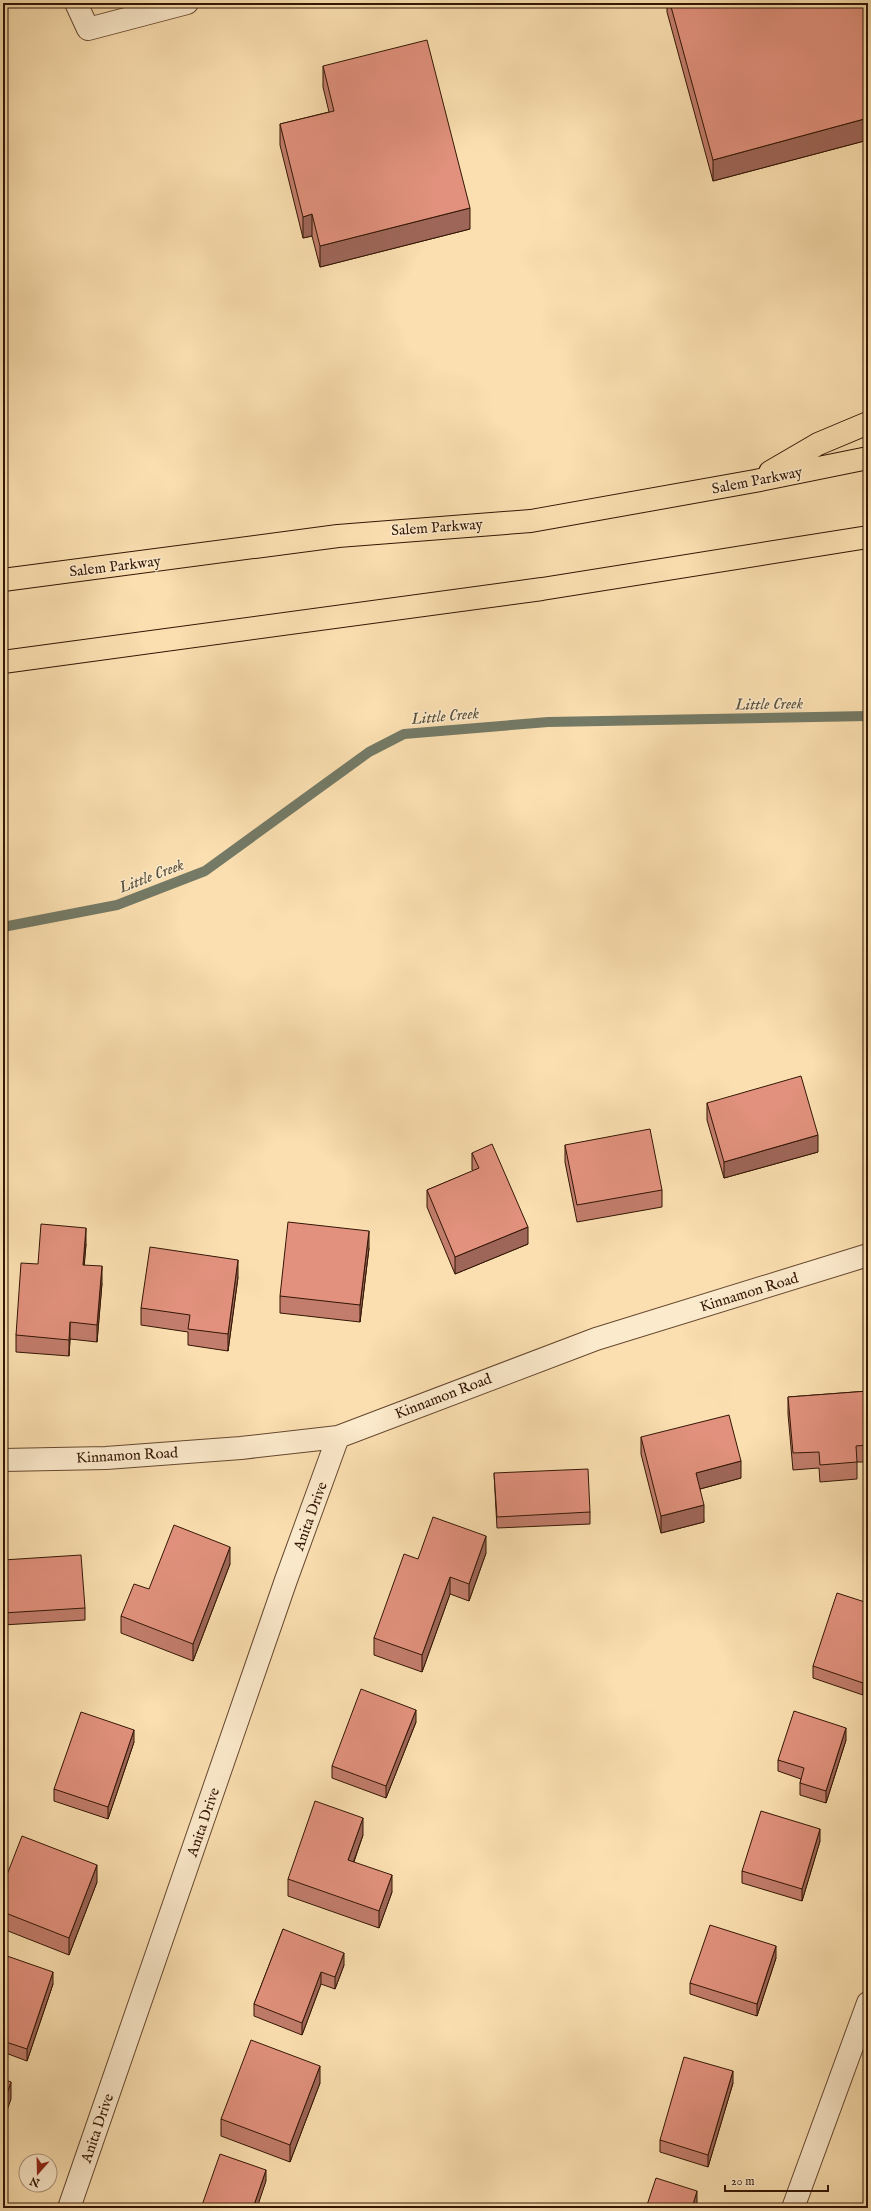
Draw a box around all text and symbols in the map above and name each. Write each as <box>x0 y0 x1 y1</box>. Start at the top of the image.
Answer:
street label: Salem Parkway <box>710 462 805 499</box>
street label: Salem Parkway <box>391 515 484 540</box>
street label: Salem Parkway <box>68 551 162 582</box>
water label: Little Creek <box>734 694 804 716</box>
water label: Little Creek <box>409 704 480 730</box>
water label: Little Creek <box>116 855 188 899</box>
street label: Kinnamon Road <box>698 1268 802 1316</box>
street label: Kinnamon Road <box>392 1369 495 1424</box>
street label: Kinnamon Road <box>76 1443 179 1468</box>
street label: Anita Drive <box>289 1479 332 1554</box>
street label: Anita Drive <box>182 1785 224 1860</box>
street label: Anita Drive <box>76 2091 118 2166</box>
north arrow <box>18 2153 58 2193</box>
scale bar <box>725 2167 828 2193</box>
text: N <box>28 2173 43 2190</box>
text: 20 m <box>731 2174 754 2189</box>

